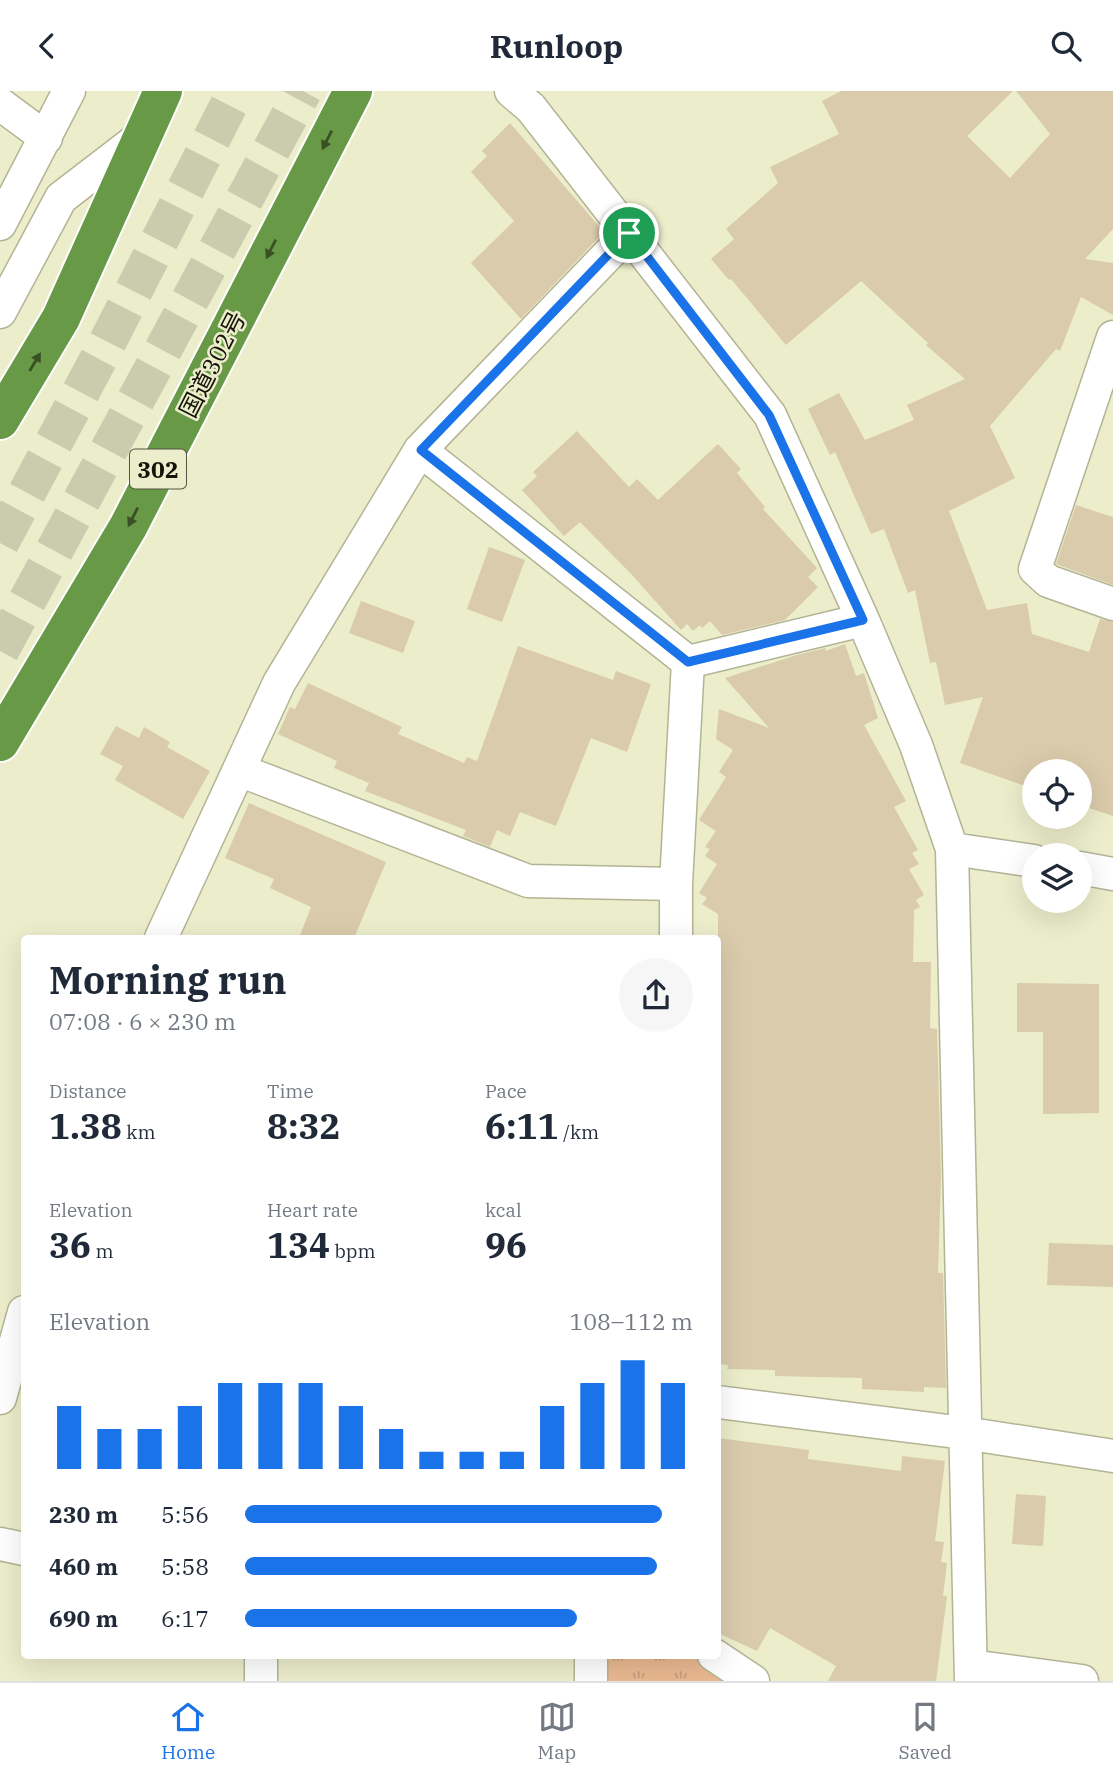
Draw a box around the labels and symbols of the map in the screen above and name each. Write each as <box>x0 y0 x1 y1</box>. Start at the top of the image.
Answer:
one-way arrow <box>322 130 333 150</box>
pin <box>599 203 659 263</box>
one-way arrow <box>265 239 277 259</box>
street label: 国道302号 <box>172 305 252 423</box>
one-way arrow <box>29 352 41 371</box>
road number: 302 <box>130 449 186 489</box>
one-way arrow <box>127 507 139 527</box>

